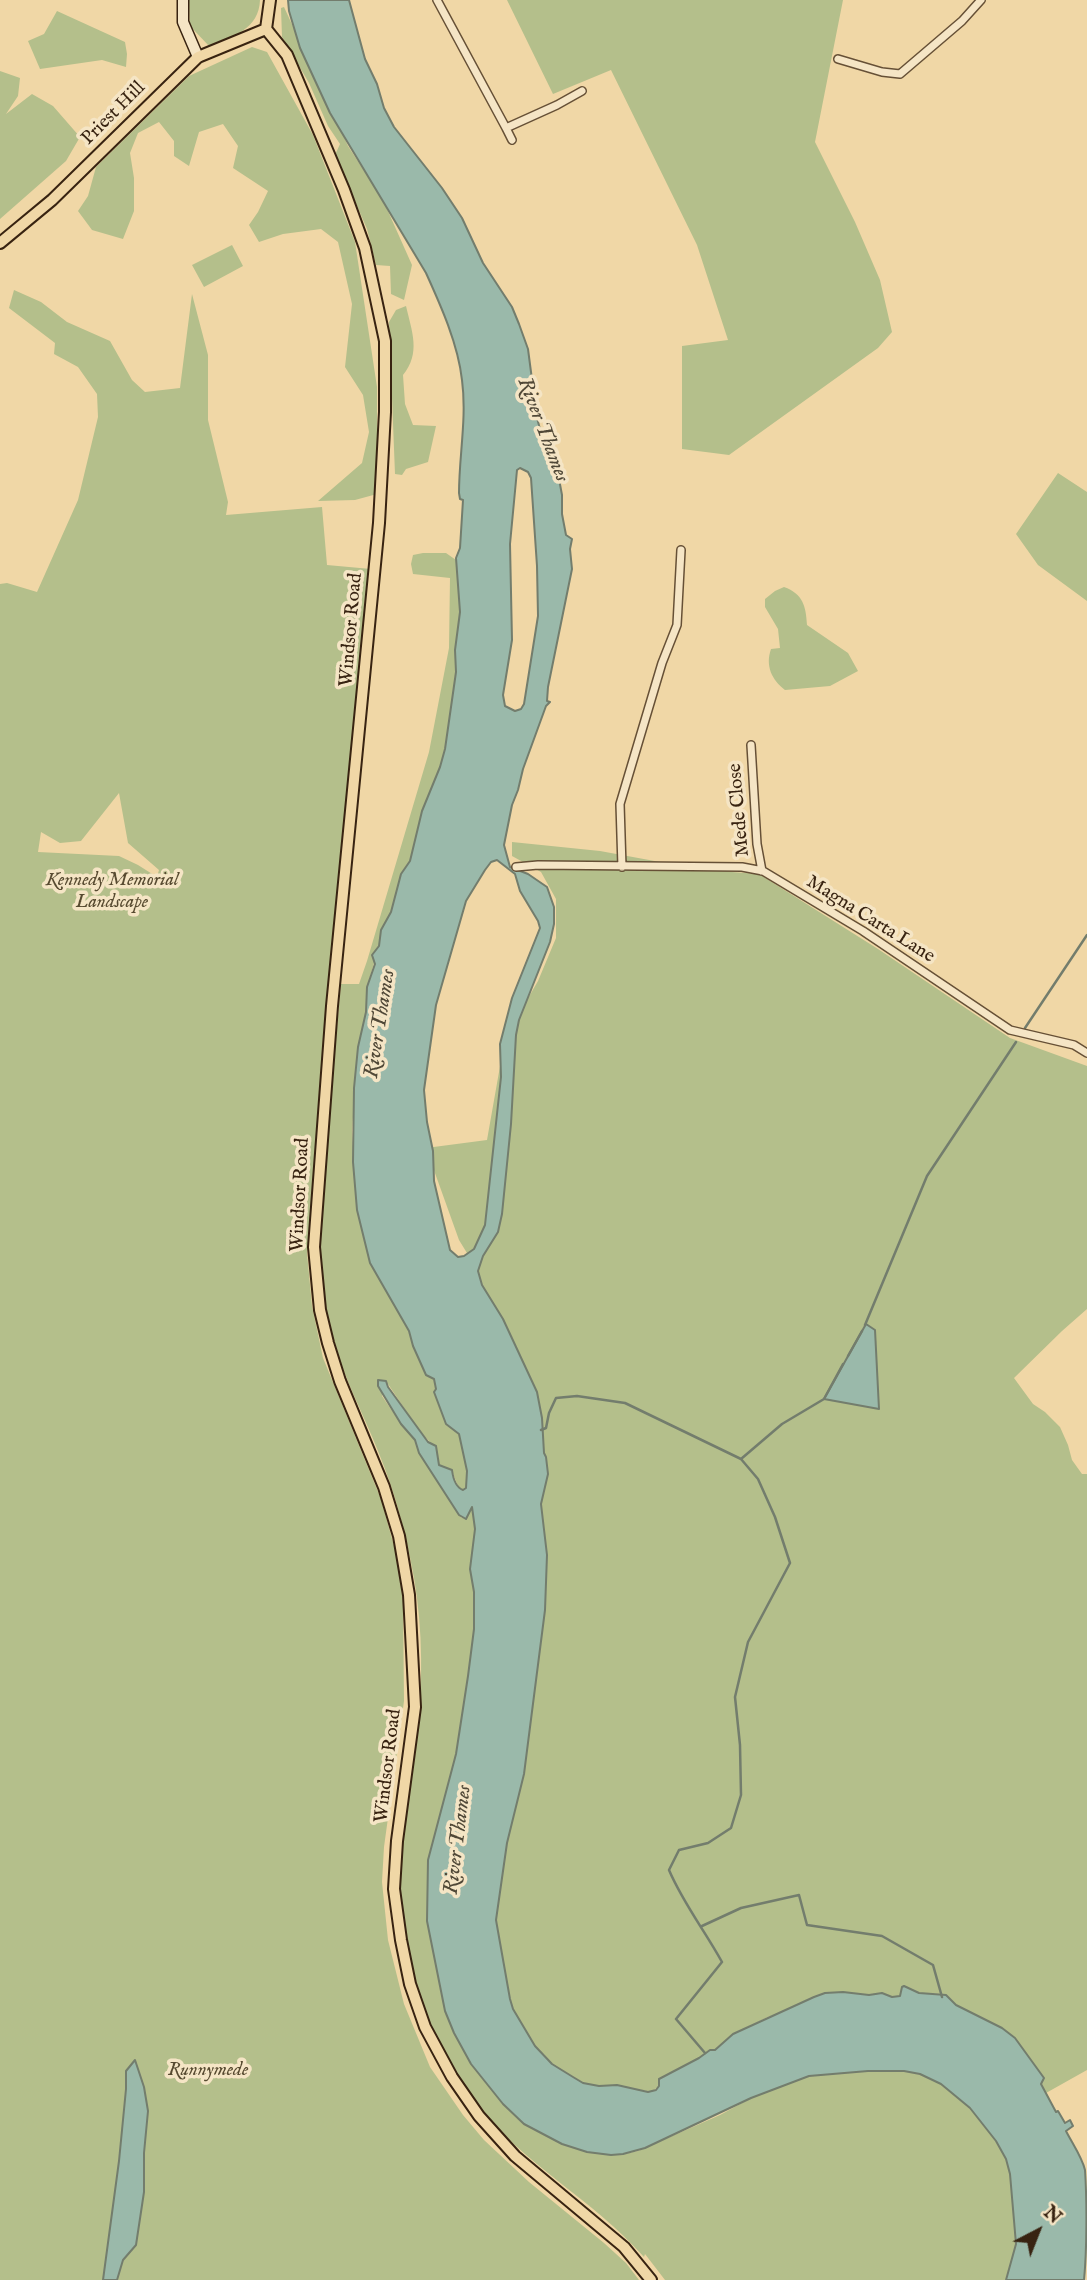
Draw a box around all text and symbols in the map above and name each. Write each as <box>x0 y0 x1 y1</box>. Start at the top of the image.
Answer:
street label: Priest Hill <box>77 77 151 151</box>
water label: River Thames <box>511 374 573 486</box>
street label: Windsor Road <box>336 572 368 688</box>
street label: Mede Close <box>725 762 755 858</box>
park label: Kennedy Memorial Landscape <box>46 870 178 914</box>
street label: Magna Carta Lane <box>802 871 938 969</box>
water label: River Thames <box>360 968 402 1080</box>
street label: Windsor Road <box>287 1137 315 1253</box>
street label: Windsor Road <box>371 1708 407 1824</box>
water label: River Thames <box>440 1784 478 1896</box>
park label: Runnymede <box>168 2060 248 2082</box>
north arrow <box>1003 2196 1073 2266</box>
text: N <box>1038 2201 1066 2230</box>

